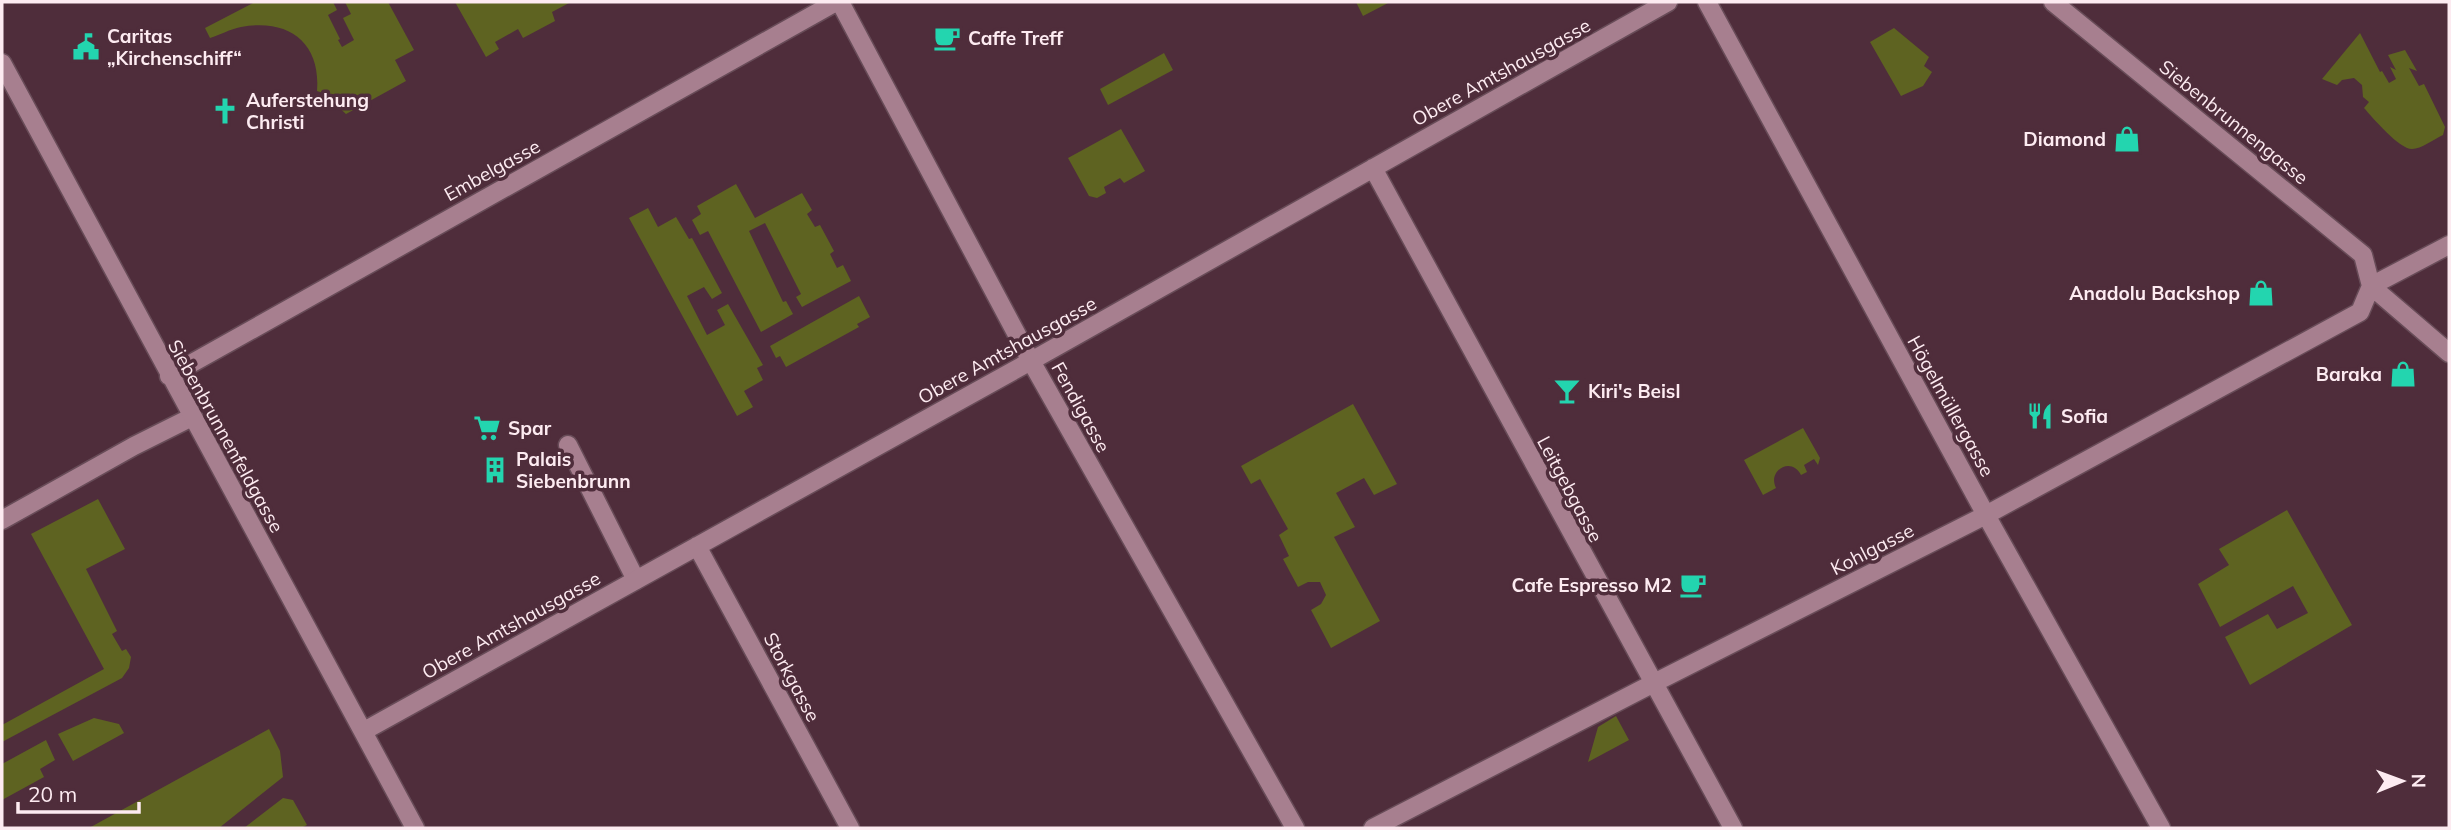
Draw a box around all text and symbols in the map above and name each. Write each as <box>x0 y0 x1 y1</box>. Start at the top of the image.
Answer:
street label: Obere Amtshausgasse <box>1408 13 1594 131</box>
cafe icon: Caffe Treff <box>932 23 962 53</box>
place label: Caritas „Kirchenschiff“ <box>107 24 242 70</box>
place label: Caffe Treff <box>968 26 1064 50</box>
public building icon: Caritas „Kirchenschiff“ <box>71 32 101 62</box>
street label: Siebenbrunnengasse <box>2155 55 2313 189</box>
place label: Auferstehung Christi <box>246 88 369 134</box>
church icon: Auferstehung Christi <box>210 96 240 126</box>
shop icon: Diamond <box>2112 124 2142 154</box>
place label: Diamond <box>2023 127 2106 151</box>
street label: Embelgasse <box>440 134 544 206</box>
shop icon: Anadolu Backshop <box>2246 278 2276 308</box>
place label: Anadolu Backshop <box>2069 281 2240 305</box>
street label: Obere Amtshausgasse <box>914 291 1100 409</box>
street label: Högelmüllergasse <box>1902 331 2000 481</box>
street label: Siebenbrunnenfeldgasse <box>163 335 289 537</box>
street label: Fendigasse <box>1046 358 1116 456</box>
shop icon: Baraka <box>2388 359 2418 389</box>
place label: Baraka <box>2316 362 2382 386</box>
bar icon: Kiri's Beisl <box>1552 376 1582 406</box>
place label: Kiri's Beisl <box>1588 379 1680 403</box>
restaurant icon: Sofia <box>2025 401 2055 431</box>
place label: Sofia <box>2061 404 2108 428</box>
supermarket icon: Spar <box>472 413 502 443</box>
place label: Spar <box>508 416 552 440</box>
street label: Leitgebgasse <box>1532 432 1608 546</box>
place label: Palais Siebenbrunn <box>516 447 631 493</box>
building icon: Palais Siebenbrunn <box>480 455 510 485</box>
street label: Kohlgasse <box>1826 518 1918 580</box>
street label: Obere Amtshausgasse <box>418 566 604 684</box>
cafe icon: Cafe Espresso M2 <box>1678 570 1708 600</box>
place label: Cafe Espresso M2 <box>1512 573 1672 597</box>
street label: Storkgasse <box>758 628 826 726</box>
north arrow <box>2367 746 2437 816</box>
scale bar <box>18 770 138 814</box>
text: N <box>2407 773 2431 788</box>
text: 20 m <box>28 781 77 807</box>

